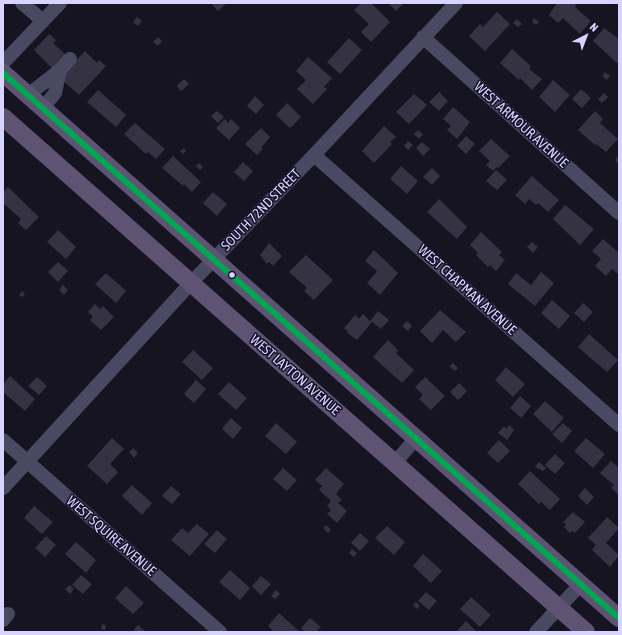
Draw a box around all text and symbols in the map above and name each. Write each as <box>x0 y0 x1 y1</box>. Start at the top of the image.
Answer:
north arrow <box>566 16 606 56</box>
text: N <box>588 20 600 34</box>
street label: WEST ARMOUR AVENUE <box>471 78 571 172</box>
street label: SOUTH 72ND STREET <box>218 166 304 254</box>
street label: WEST CHAPMAN AVENUE <box>414 241 520 339</box>
unlabelled marker <box>227 270 237 280</box>
street label: WEST LAYTON AVENUE <box>246 331 344 419</box>
street label: WEST SQUIRE AVENUE <box>63 493 159 579</box>

